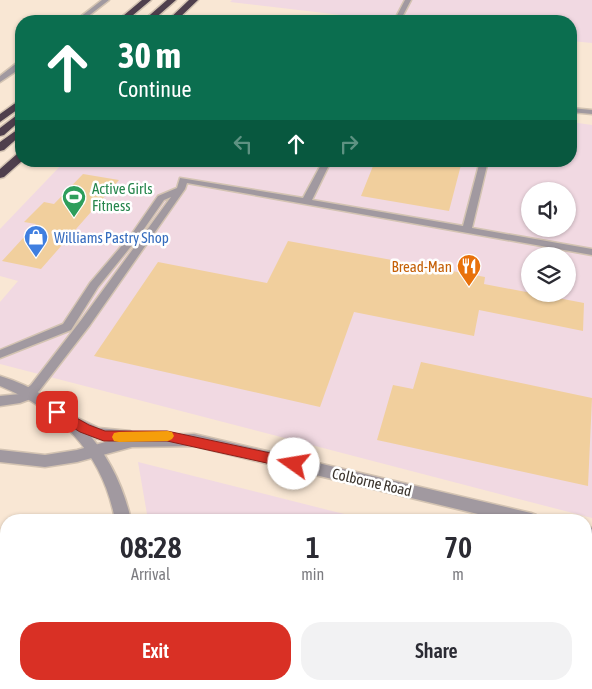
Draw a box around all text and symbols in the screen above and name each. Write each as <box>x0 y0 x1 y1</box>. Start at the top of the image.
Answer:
icon: ahead <box>35 35 100 100</box>
text: 30 m <box>118 35 181 75</box>
text: Continue <box>118 76 192 102</box>
icon: left <box>229 130 257 158</box>
icon: ahead <box>282 130 310 158</box>
icon: right <box>335 130 363 158</box>
place label: Active Girls Fitness <box>92 180 153 214</box>
map controls <box>521 182 576 302</box>
button: sound <box>521 182 576 237</box>
sports icon: Active Girls Fitness <box>61 184 87 218</box>
shop icon: Williams Pastry Shop <box>23 224 49 258</box>
place label: Williams Pastry Shop <box>54 229 169 246</box>
button: layers <box>521 247 576 302</box>
restaurant icon: Bread-Man <box>456 253 482 287</box>
place label: Bread-Man <box>392 258 452 275</box>
pin <box>36 391 78 433</box>
icon: arrive <box>43 398 71 426</box>
position arrow <box>267 437 319 489</box>
street label: Colborne Road <box>331 465 413 499</box>
text: 08:28 <box>120 530 182 564</box>
text: 1 <box>306 530 320 564</box>
text: 70 <box>444 530 472 564</box>
text: Arrival <box>131 565 170 583</box>
text: min <box>301 565 324 583</box>
text: m <box>452 565 464 583</box>
button: Exit <box>20 622 291 680</box>
button: Share <box>301 622 572 680</box>

